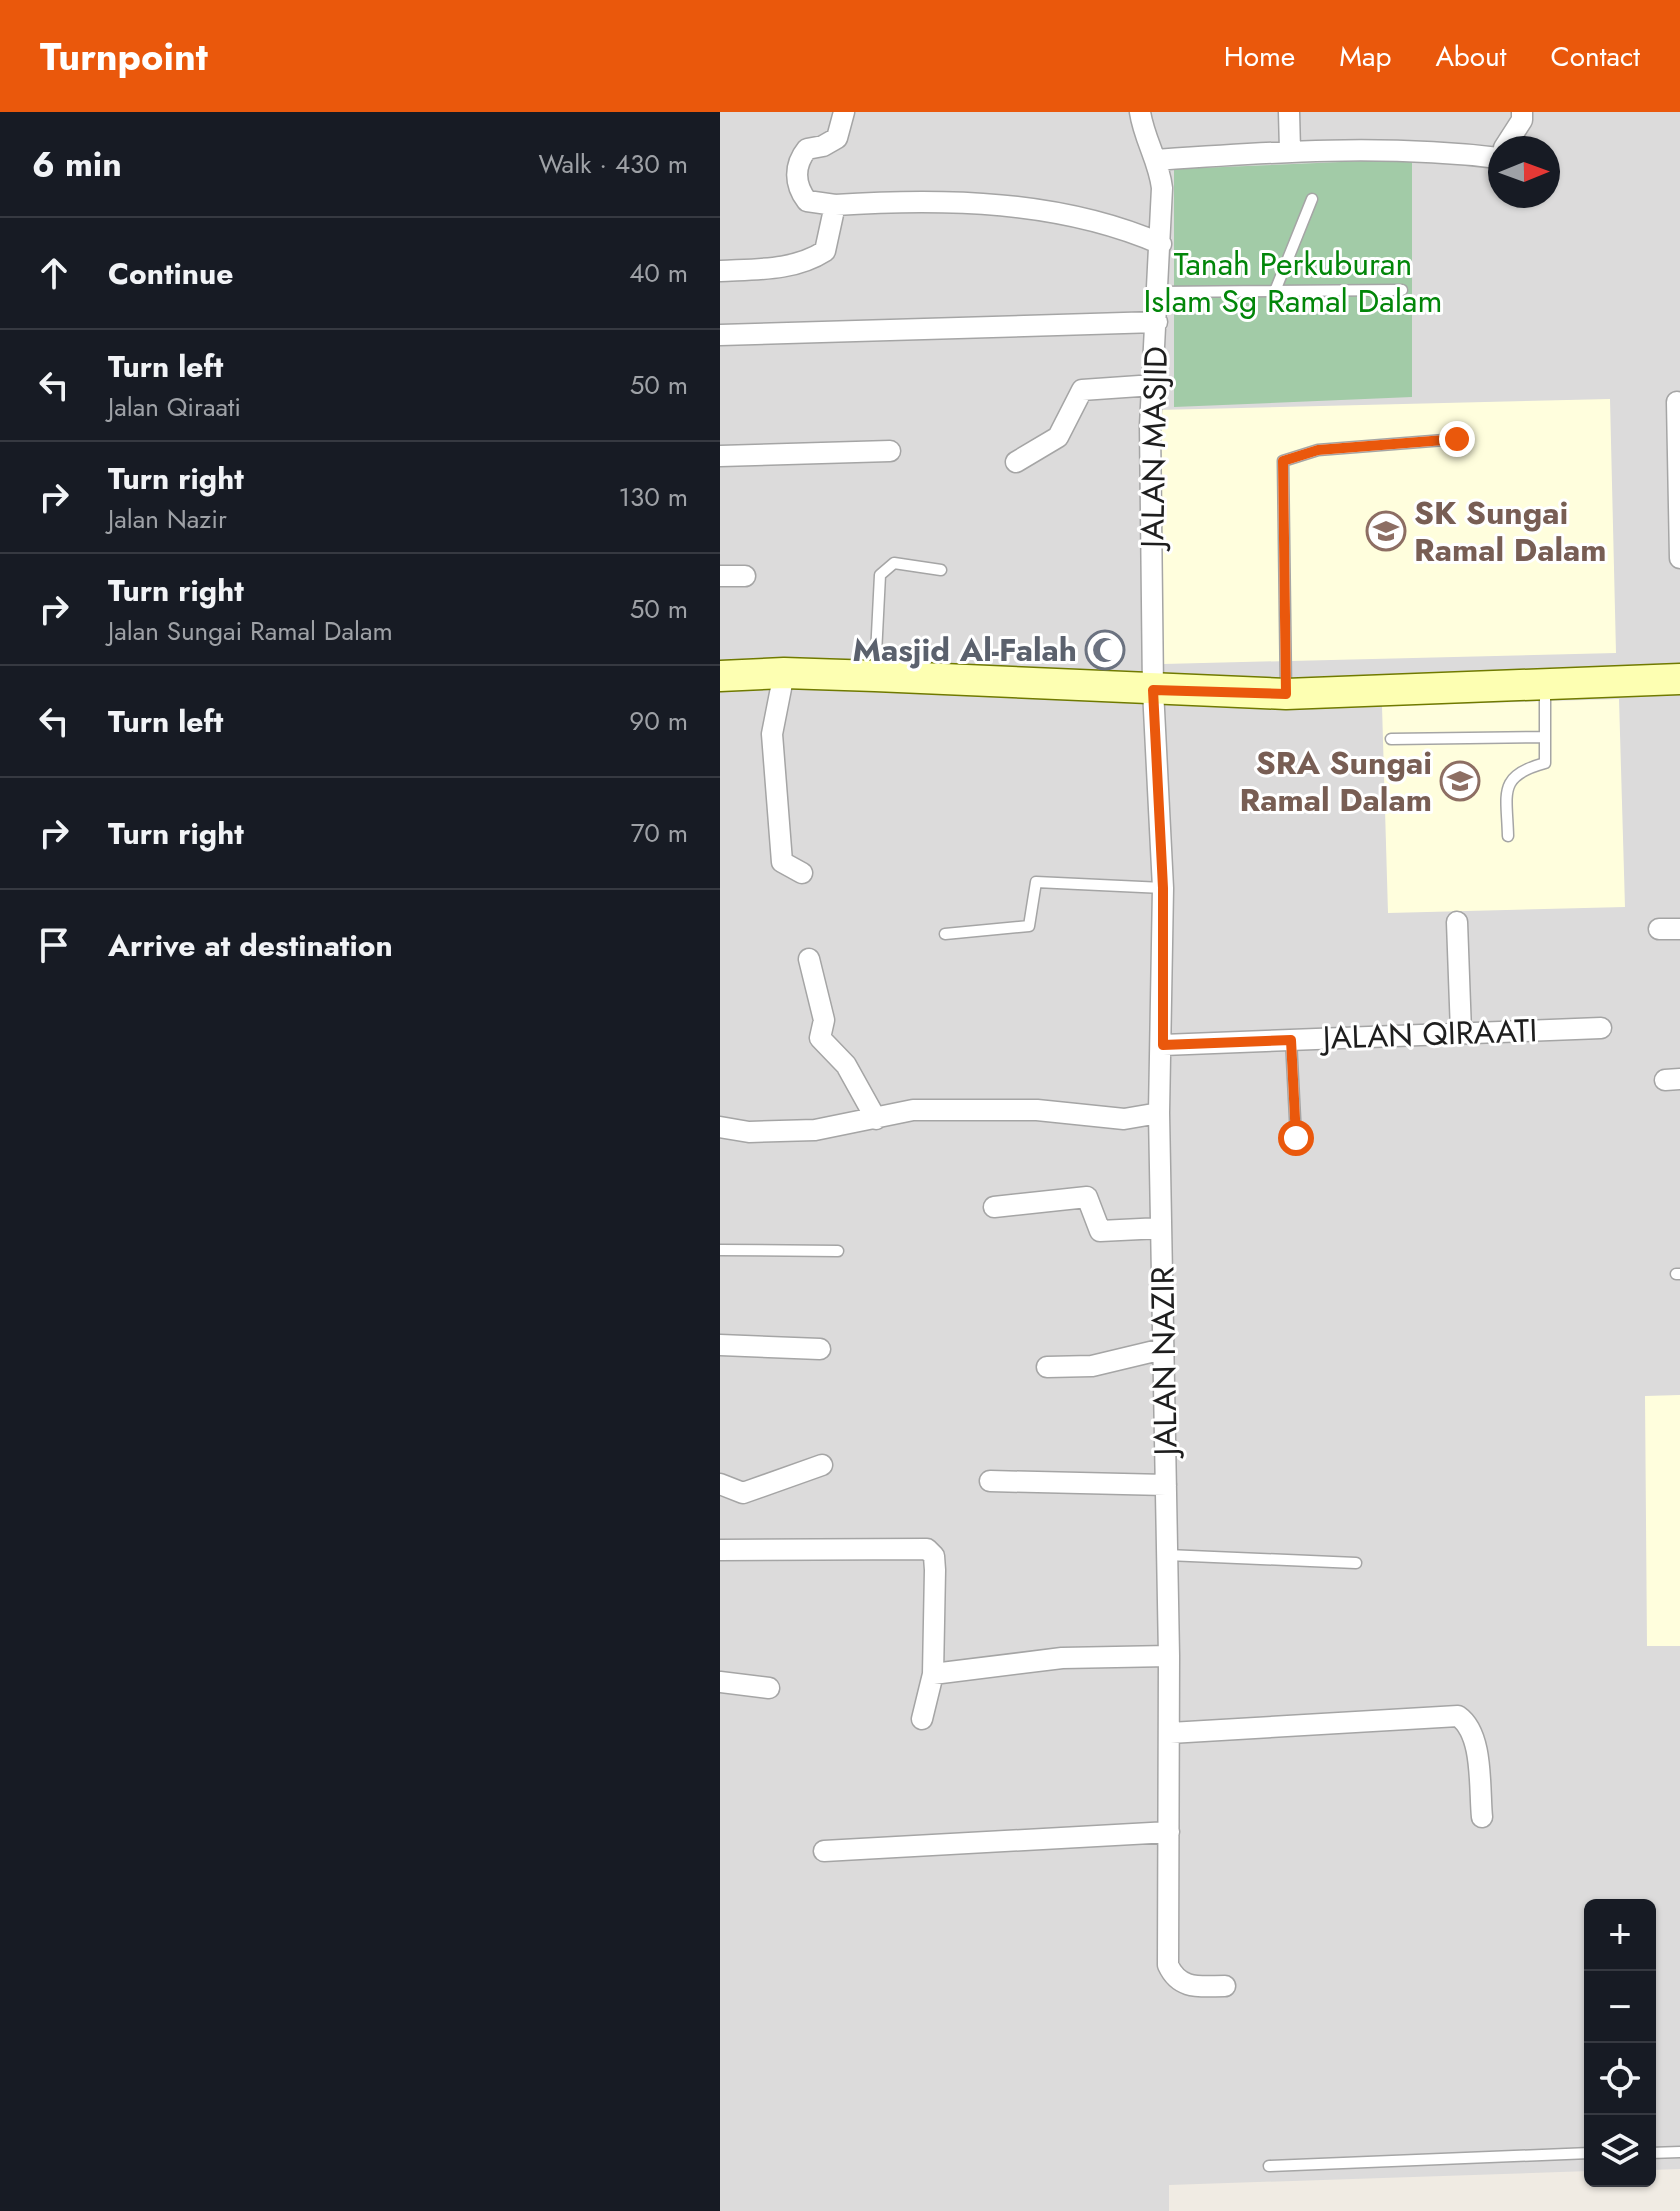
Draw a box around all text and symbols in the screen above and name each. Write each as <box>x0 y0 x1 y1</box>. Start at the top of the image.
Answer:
text: Turnpoint <box>40 29 208 84</box>
text: Home <box>1224 36 1295 77</box>
text: Map <box>1339 36 1391 77</box>
text: About <box>1435 36 1507 77</box>
text: Contact <box>1551 36 1640 77</box>
north arrow <box>1488 136 1560 208</box>
text: 6 min <box>32 140 122 189</box>
text: Walk · 430 m <box>538 145 688 183</box>
park label: Tanah Perkuburan Islam Sg Ramal Dalam <box>1144 241 1442 324</box>
icon: ahead <box>32 251 76 295</box>
text: Continue <box>108 252 234 295</box>
text: 40 m <box>629 254 688 292</box>
text: Turn left <box>108 345 223 388</box>
street label: JALAN MASJID <box>1129 346 1179 552</box>
icon: left <box>32 363 76 407</box>
text: 50 m <box>630 366 688 404</box>
text: Jalan Qiraati <box>108 388 241 426</box>
route end <box>1439 421 1475 457</box>
text: Turn right <box>108 457 244 500</box>
icon: right <box>32 475 76 519</box>
text: 130 m <box>618 478 688 516</box>
place label: SK Sungai Ramal Dalam <box>1414 490 1607 573</box>
text: Jalan Nazir <box>108 500 227 538</box>
school or university icon: SK Sungai Ramal Dalam <box>1365 510 1407 552</box>
text: Turn right <box>108 569 244 612</box>
icon: right <box>32 587 76 631</box>
text: 50 m <box>630 590 688 628</box>
text: Jalan Sungai Ramal Dalam <box>108 612 393 650</box>
place label: Masjid Al-Falah <box>852 627 1077 673</box>
mosque icon: Masjid Al-Falah <box>1084 629 1126 671</box>
icon: left <box>32 699 76 743</box>
text: Turn left <box>108 700 223 743</box>
text: 90 m <box>629 702 688 740</box>
place label: SRA Sungai Ramal Dalam <box>1239 740 1432 823</box>
school or university icon: SRA Sungai Ramal Dalam <box>1439 760 1481 802</box>
icon: right <box>32 811 76 855</box>
text: Turn right <box>108 812 244 855</box>
text: 70 m <box>631 814 688 852</box>
icon: arrive <box>32 923 76 967</box>
text: Arrive at destination <box>108 924 393 967</box>
street label: JALAN QIRAATI <box>1318 1007 1538 1061</box>
route start <box>1278 1120 1314 1156</box>
street label: JALAN NAZIR <box>1139 1266 1189 1460</box>
map controls <box>1584 1899 1656 2187</box>
button: + <box>1584 1899 1656 1971</box>
button: − <box>1584 1971 1656 2043</box>
button: locate <box>1584 2043 1656 2115</box>
button: layers <box>1584 2115 1656 2187</box>

